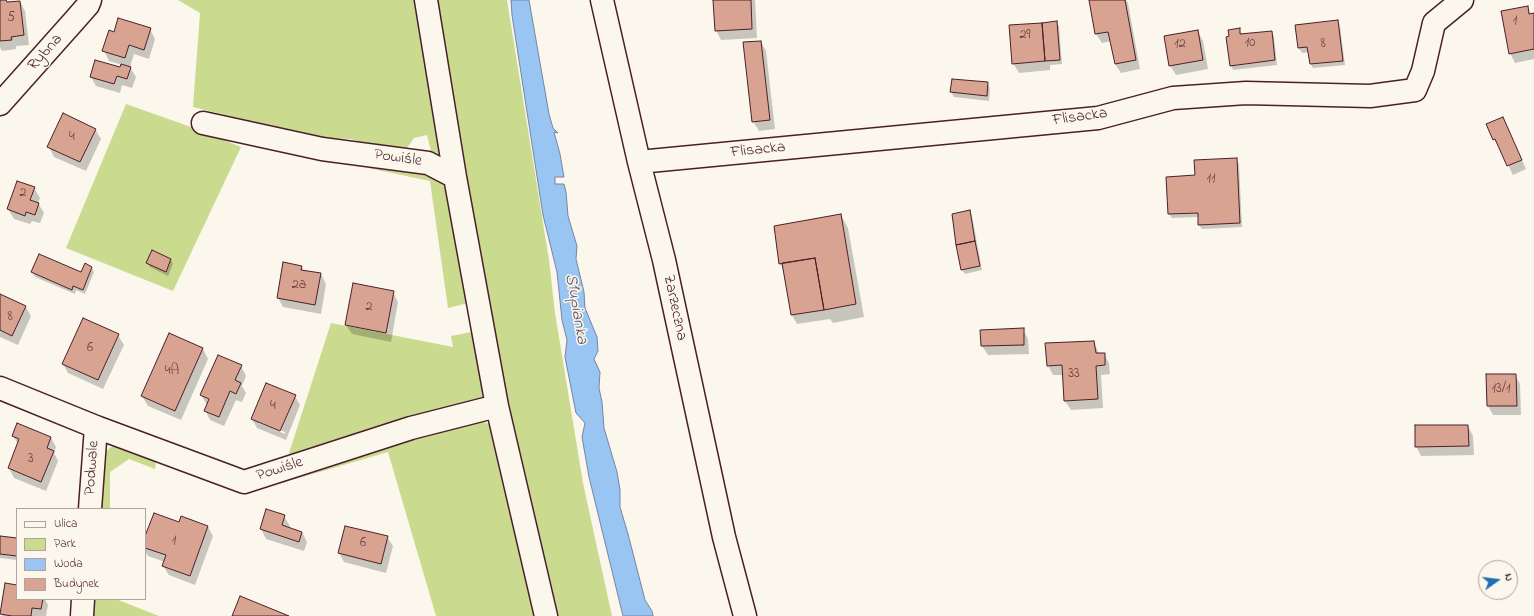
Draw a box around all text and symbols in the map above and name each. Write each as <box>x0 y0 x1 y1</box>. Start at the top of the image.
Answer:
house number: 5 <box>7 11 15 27</box>
house number: 1 <box>1513 14 1517 30</box>
house number: 29 <box>1019 28 1031 44</box>
street label: Rybna <box>25 31 67 75</box>
house number: 10 <box>1245 36 1255 52</box>
house number: 12 <box>1174 37 1186 53</box>
house number: 8 <box>1320 37 1326 53</box>
street label: Flisacka <box>1051 105 1109 131</box>
house number: 4 <box>69 130 75 146</box>
street label: Flisacka <box>729 139 787 163</box>
street label: Powiśle <box>373 146 423 172</box>
house number: 11 <box>1207 172 1215 188</box>
house number: 2 <box>20 186 26 202</box>
water label: Słupianka <box>559 272 591 346</box>
street label: Zarzeczna <box>658 273 690 343</box>
house number: 2a <box>292 278 306 294</box>
house number: 2 <box>366 300 372 316</box>
house number: 8 <box>7 310 13 326</box>
house number: 6 <box>87 341 93 357</box>
house number: 4A <box>165 364 179 380</box>
house number: 33 <box>1068 367 1080 383</box>
house number: 13/1 <box>1491 382 1511 398</box>
house number: 4 <box>270 399 276 415</box>
street label: Podwale <box>82 440 104 496</box>
house number: 3 <box>28 452 34 468</box>
street label: Powiśle <box>254 453 306 487</box>
legend <box>16 508 146 600</box>
text: Ulica <box>54 515 78 533</box>
house number: 1 <box>172 534 176 550</box>
text: Park <box>54 535 76 553</box>
house number: 6 <box>360 536 366 552</box>
text: Woda <box>54 555 83 573</box>
north arrow <box>1478 560 1518 600</box>
text: N <box>1500 572 1517 583</box>
text: Budynek <box>54 575 99 593</box>

